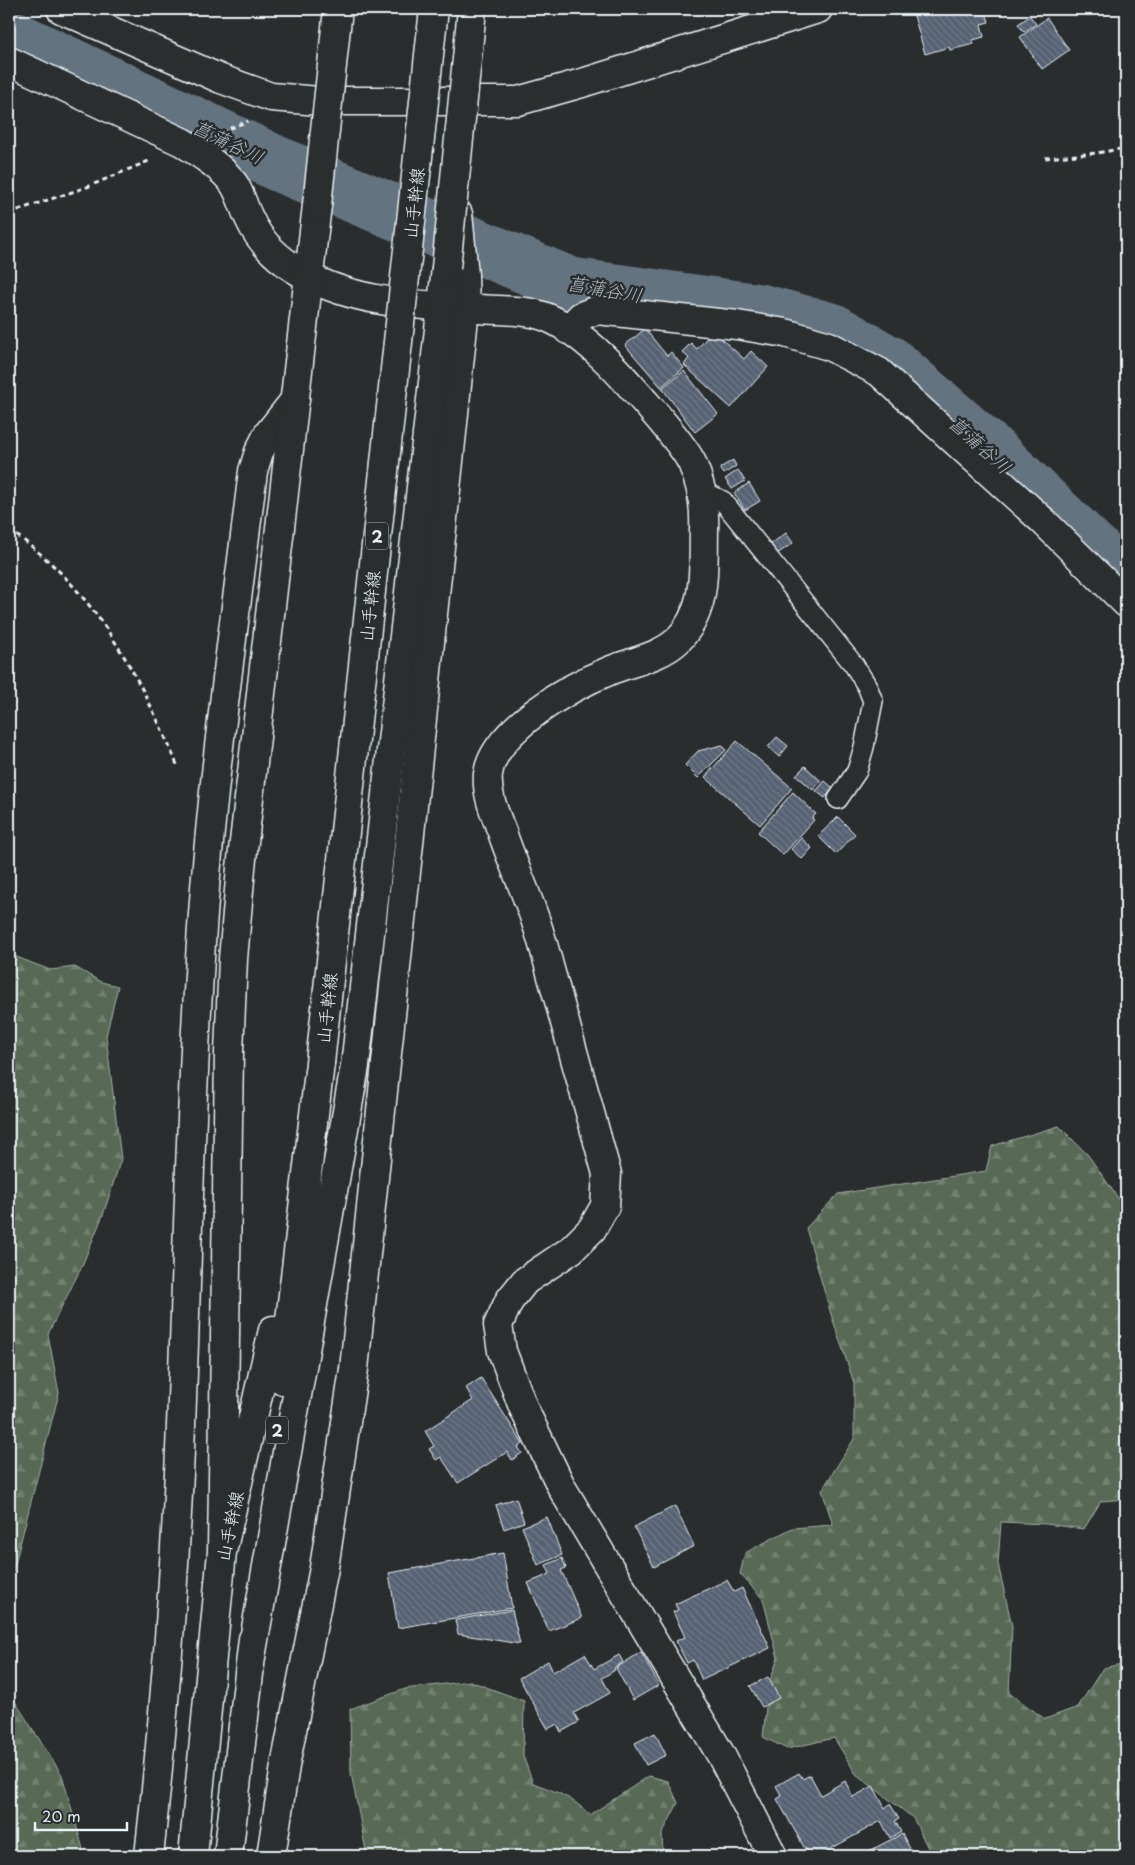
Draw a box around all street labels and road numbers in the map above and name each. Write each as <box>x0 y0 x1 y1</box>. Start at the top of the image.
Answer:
street label: 山手幹線 <box>396 166 430 240</box>
road number: 2 <box>366 522 388 550</box>
street label: 山手幹線 <box>352 569 386 643</box>
street label: 山手幹線 <box>309 971 343 1045</box>
road number: 2 <box>266 1416 288 1444</box>
street label: 山手幹線 <box>208 1488 250 1564</box>

